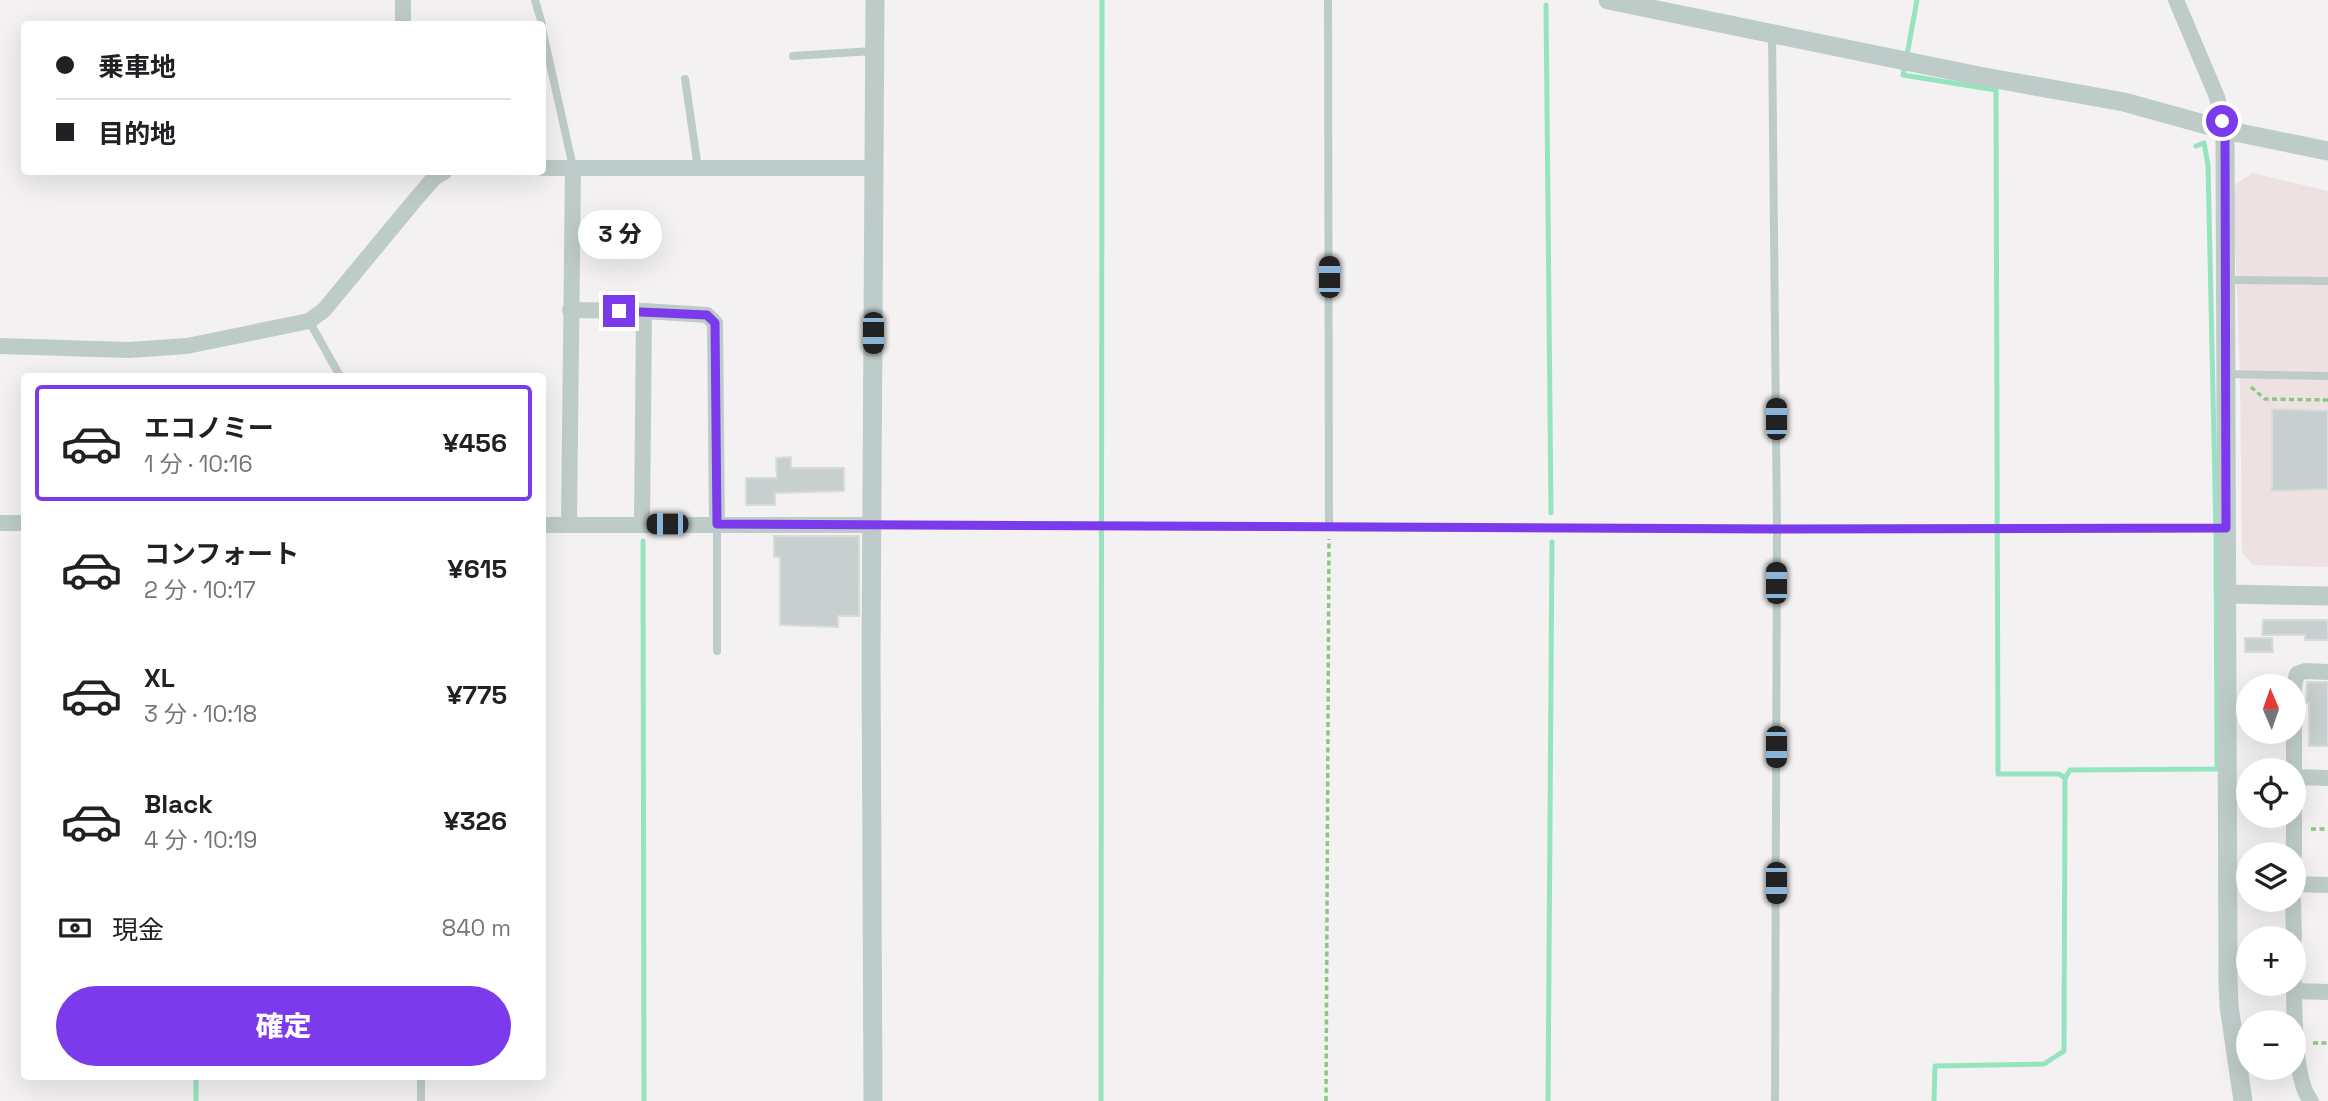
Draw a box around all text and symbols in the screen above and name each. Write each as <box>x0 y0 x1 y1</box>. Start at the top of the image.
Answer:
text: 乗車地 <box>98 50 176 84</box>
route start <box>2206 105 2238 137</box>
text: 目的地 <box>98 117 176 151</box>
callout: 3 分 <box>577 210 661 258</box>
text: 3 分 <box>599 219 641 249</box>
car <box>1319 256 1340 298</box>
route end <box>603 295 635 327</box>
car <box>863 312 884 354</box>
car <box>1766 398 1787 440</box>
text: エコノミー <box>144 411 274 445</box>
icon: car <box>60 412 123 475</box>
text: ¥456 <box>443 426 507 460</box>
text: 1 分 · 10:16 <box>144 449 253 479</box>
car <box>647 514 689 535</box>
text: コンフォート <box>144 537 299 571</box>
icon: car <box>60 538 123 601</box>
text: ¥615 <box>448 552 507 586</box>
car <box>1766 562 1787 604</box>
text: 2 分 · 10:17 <box>144 575 256 605</box>
text: XL <box>144 661 175 695</box>
icon: car <box>60 664 123 727</box>
north arrow <box>2236 674 2306 744</box>
map controls <box>2236 674 2306 1080</box>
text: ¥775 <box>446 678 507 712</box>
text: 3 分 · 10:18 <box>144 699 257 729</box>
car <box>1766 726 1787 768</box>
button: locate <box>2236 758 2306 828</box>
text: Black <box>144 787 213 821</box>
icon: car <box>60 790 123 853</box>
text: ¥326 <box>444 804 507 838</box>
text: 4 分 · 10:19 <box>144 825 257 855</box>
button: layers <box>2236 842 2306 912</box>
car <box>1766 862 1787 904</box>
icon: cash <box>56 909 94 947</box>
text: 現金 <box>112 913 164 947</box>
text: 840 m <box>442 913 511 943</box>
button: + <box>2236 926 2306 996</box>
button: 確定 <box>56 986 511 1066</box>
button: − <box>2236 1010 2306 1080</box>

